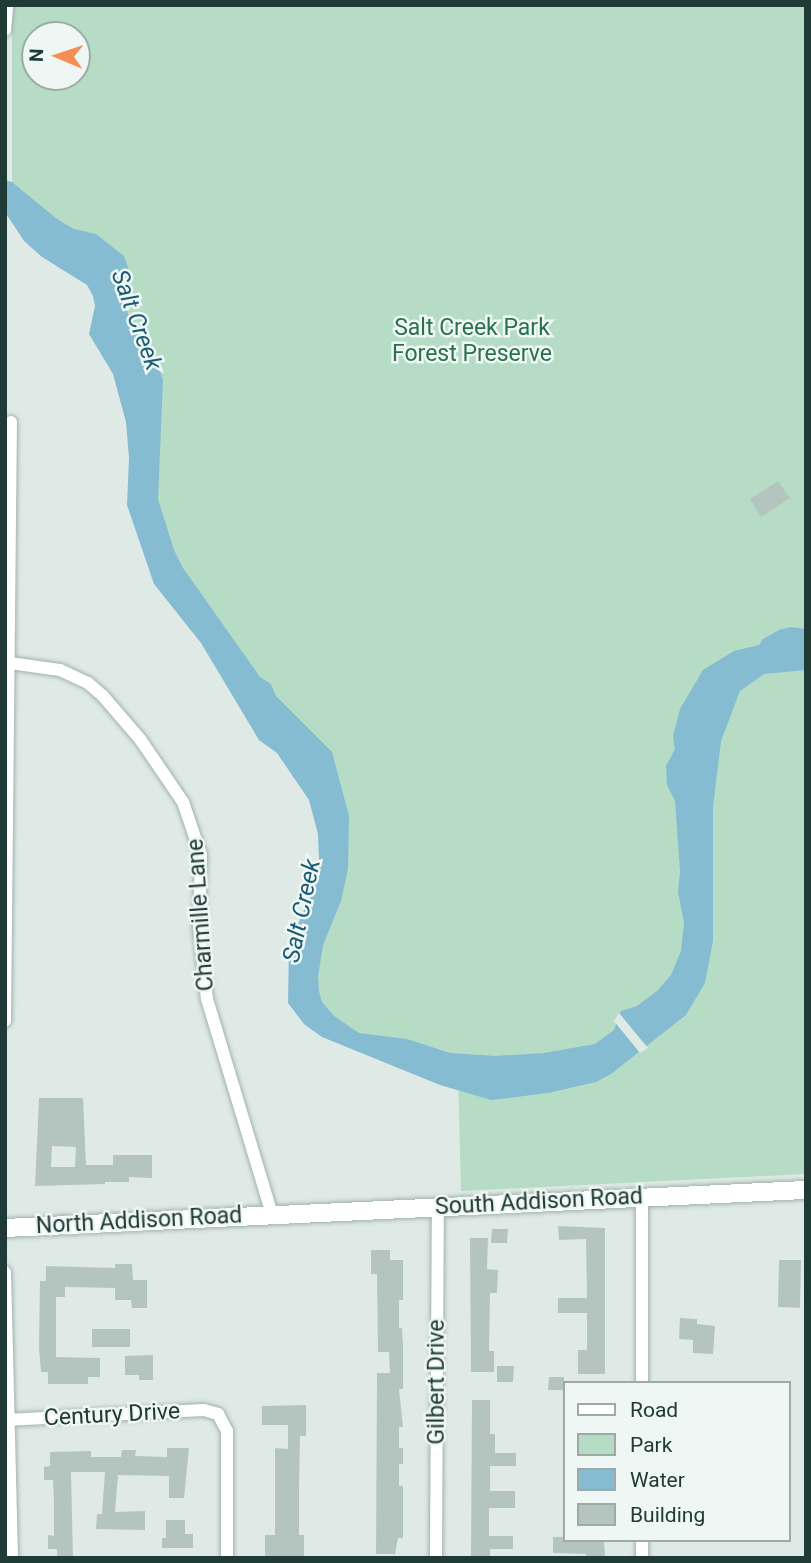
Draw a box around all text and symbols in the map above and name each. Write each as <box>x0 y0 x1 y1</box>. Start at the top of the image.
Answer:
north arrow <box>21 21 91 91</box>
text: N <box>25 48 48 62</box>
water label: Salt Creek <box>105 266 167 374</box>
park label: Salt Creek Park Forest Preserve <box>392 314 552 368</box>
street label: Charmille Lane <box>182 838 220 992</box>
water label: Salt Creek <box>277 857 327 965</box>
street label: South Addison Road <box>434 1183 644 1221</box>
street label: North Addison Road <box>35 1202 243 1240</box>
street label: Gilbert Drive <box>423 1319 451 1445</box>
legend <box>562 1381 790 1542</box>
street label: Century Drive <box>43 1398 181 1432</box>
text: Road <box>630 1398 678 1422</box>
text: Park <box>630 1433 672 1457</box>
text: Water <box>630 1468 685 1492</box>
text: Building <box>630 1503 705 1527</box>

